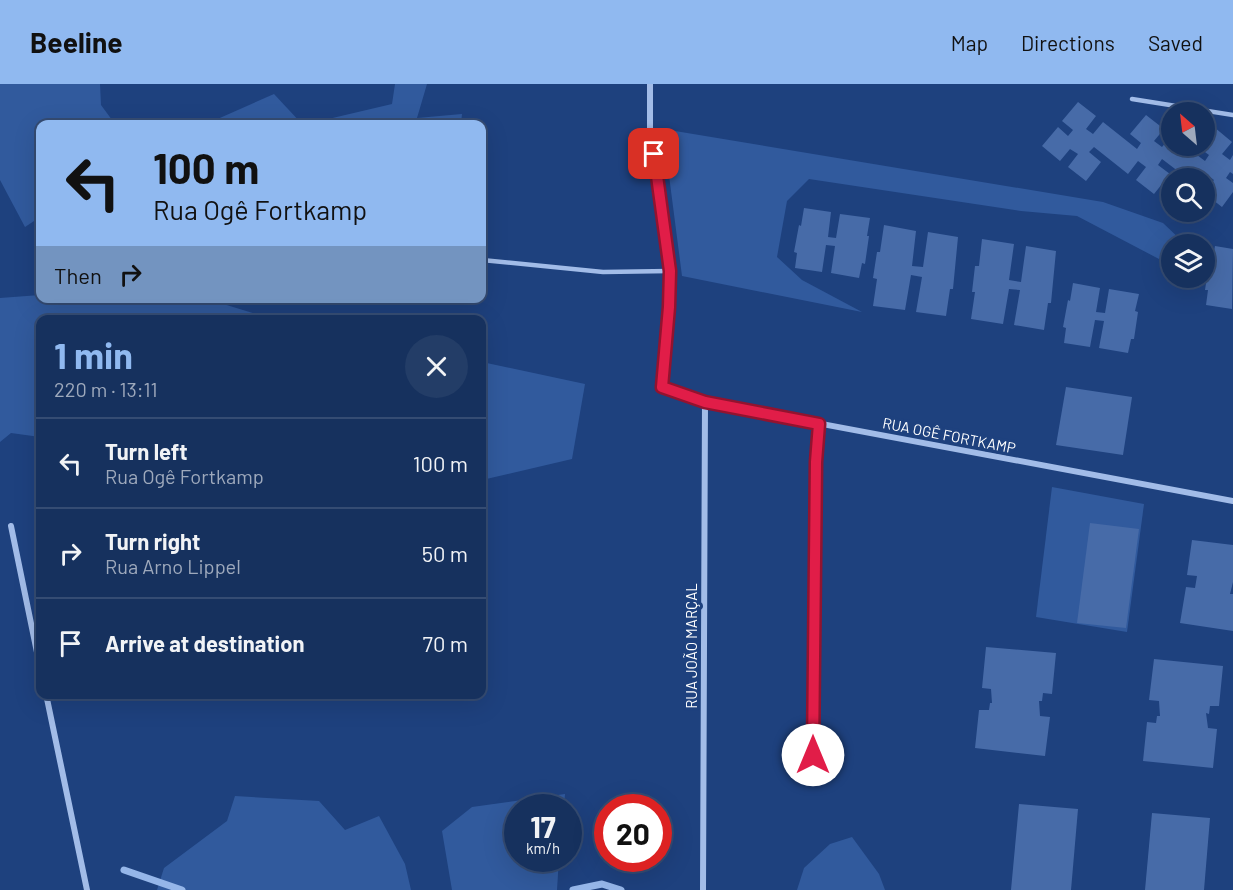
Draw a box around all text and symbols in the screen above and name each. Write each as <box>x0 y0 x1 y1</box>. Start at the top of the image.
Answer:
text: Beeline <box>30 25 122 59</box>
text: Map <box>951 30 988 55</box>
text: Directions <box>1021 30 1115 55</box>
text: Saved <box>1148 30 1203 55</box>
north arrow <box>1161 102 1215 156</box>
map controls <box>1161 102 1215 288</box>
pin <box>628 128 679 179</box>
icon: arrive <box>637 137 670 170</box>
text: 100 m <box>153 142 259 192</box>
icon: left <box>54 144 132 222</box>
button: search <box>1161 168 1215 222</box>
text: Rua Ogê Fortkamp <box>153 193 367 225</box>
button: layers <box>1161 234 1215 288</box>
icon: right <box>114 258 147 291</box>
text: Then <box>54 262 102 288</box>
text: 1 min <box>54 333 133 376</box>
button: close <box>405 335 468 398</box>
text: 220 m · 13:11 <box>54 377 158 401</box>
street label: RUA OGÊ FORTKAMP <box>881 413 1017 457</box>
text: Turn left <box>105 438 188 464</box>
icon: left <box>54 447 87 480</box>
text: 100 m <box>413 450 468 476</box>
text: Rua Ogê Fortkamp <box>105 464 264 488</box>
text: Turn right <box>105 528 200 554</box>
icon: right <box>54 537 87 570</box>
text: 50 m <box>422 540 468 566</box>
text: Rua Arno Lippel <box>105 554 241 578</box>
street label: RUA JOÃO MARÇAL <box>682 583 700 709</box>
icon: arrive <box>54 627 87 660</box>
text: Arrive at destination <box>105 630 304 656</box>
text: 70 m <box>423 630 468 656</box>
position arrow <box>781 723 845 787</box>
speed limit sign: 20 <box>594 794 672 872</box>
text: 17 <box>530 808 556 844</box>
text: km/h <box>526 839 560 857</box>

